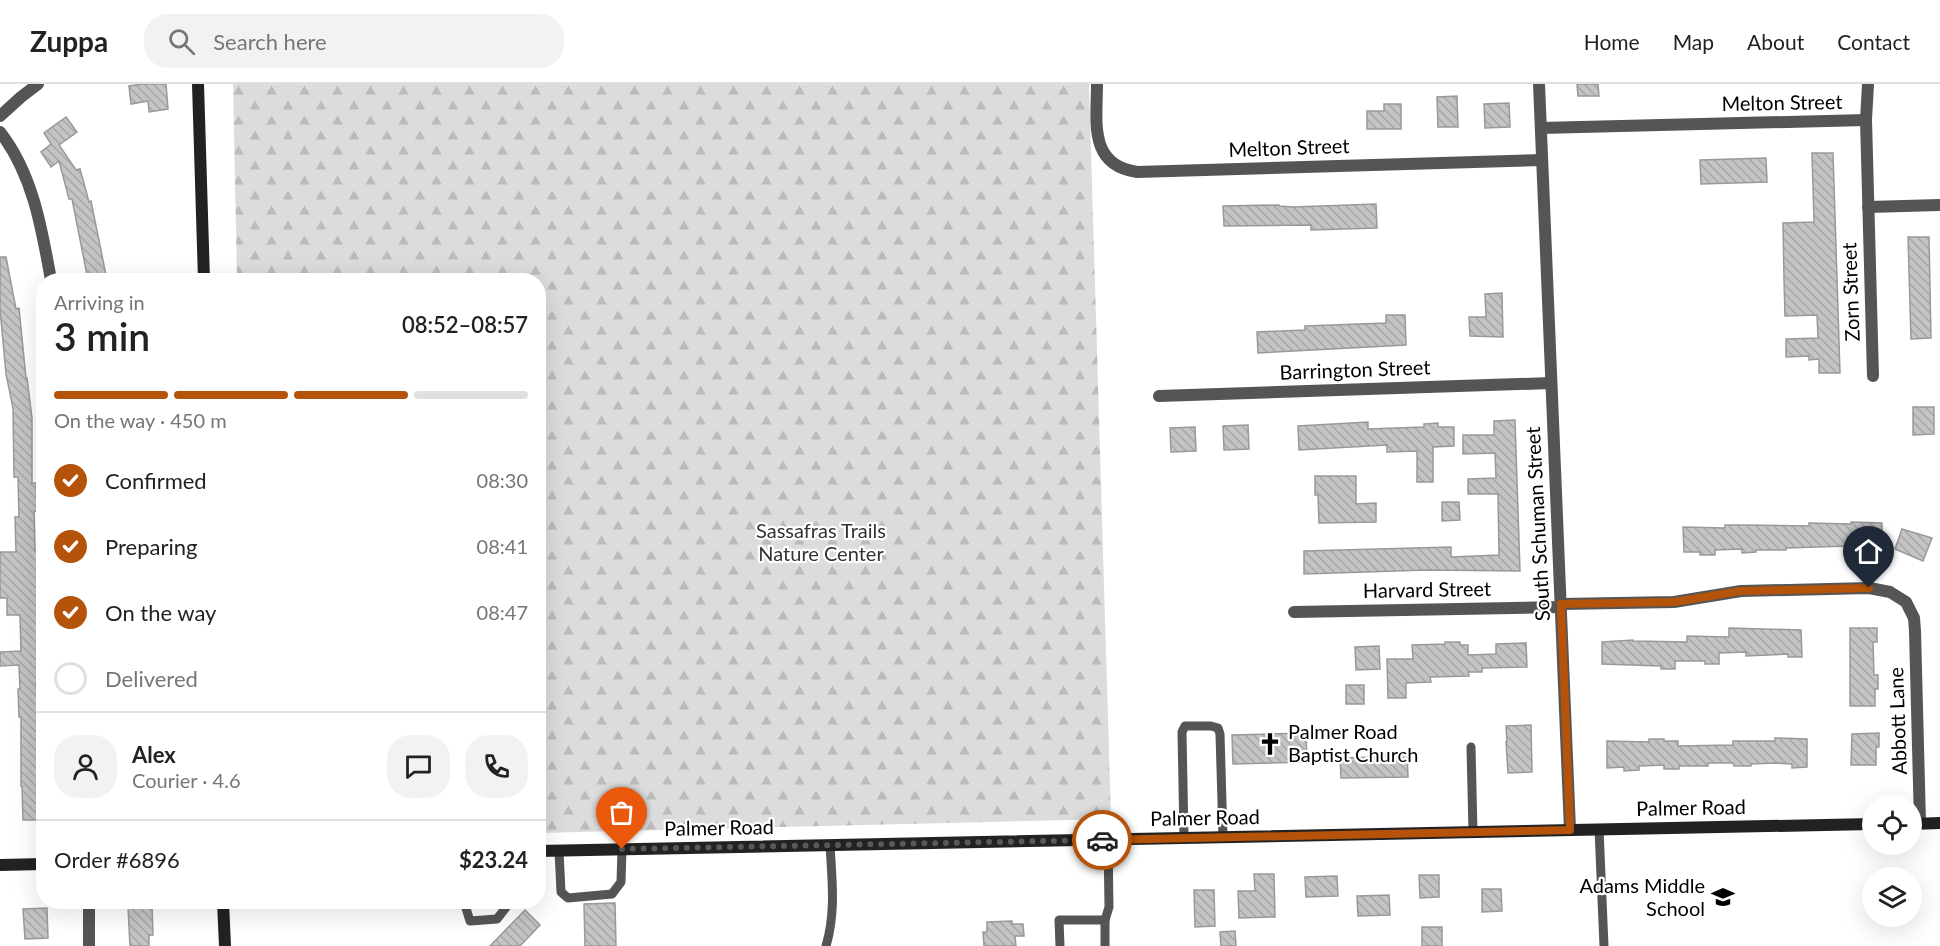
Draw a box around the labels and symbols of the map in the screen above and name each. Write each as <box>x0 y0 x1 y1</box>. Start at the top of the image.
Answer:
street label: Melton Street <box>1721 89 1843 115</box>
street label: Melton Street <box>1228 133 1350 161</box>
street label: Zorn Street <box>1836 242 1864 342</box>
street label: Barrington Street <box>1279 354 1431 384</box>
street label: South Schuman Street <box>1520 426 1554 622</box>
park label: Sassafras Trails Nature Center <box>756 518 886 565</box>
pin <box>1843 526 1894 588</box>
street label: Harvard Street <box>1363 576 1491 602</box>
street label: Abbott Lane <box>1883 667 1911 775</box>
place label: Palmer Road Baptist Church <box>1288 719 1418 766</box>
church icon: Palmer Road Baptist Church <box>1257 731 1283 757</box>
pin <box>596 787 647 849</box>
street label: Palmer Road <box>1636 794 1746 820</box>
street label: Palmer Road <box>1150 804 1260 830</box>
courier <box>1072 810 1132 870</box>
street label: Palmer Road <box>664 814 774 840</box>
place label: Adams Middle School <box>1579 873 1705 920</box>
school or university icon: Adams Middle School <box>1710 884 1736 910</box>

